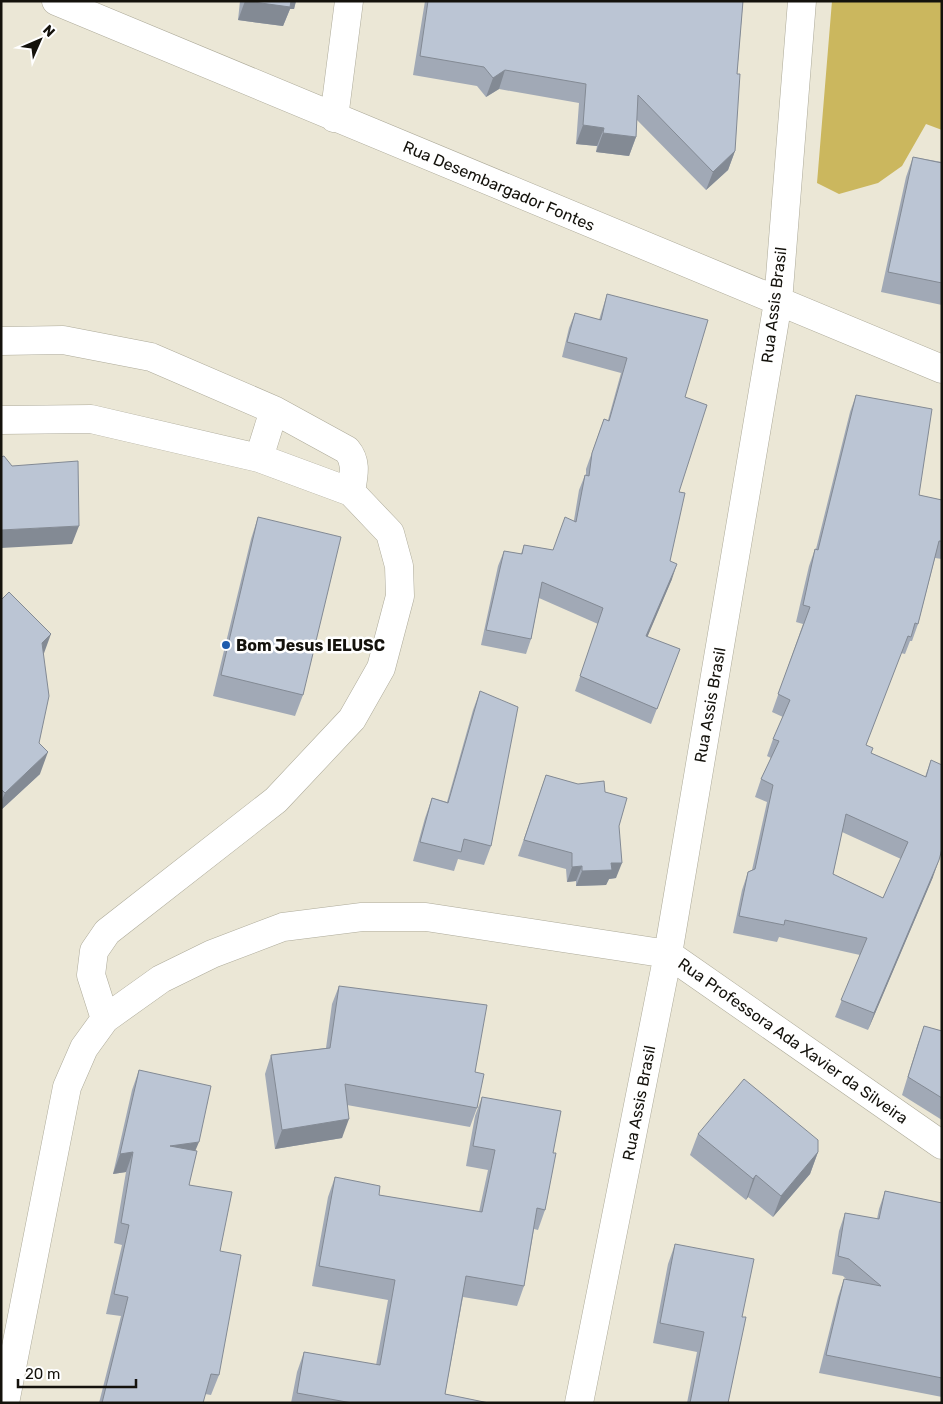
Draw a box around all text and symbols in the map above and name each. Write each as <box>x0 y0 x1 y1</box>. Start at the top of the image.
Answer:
north arrow <box>15 15 65 65</box>
text: N <box>39 22 58 41</box>
street label: Rua Desembargador Fontes <box>400 137 598 235</box>
street label: Rua Assis Brasil <box>757 246 791 364</box>
place label: Bom Jesus IELUSC <box>236 636 385 655</box>
marker: Bom Jesus IELUSC <box>220 639 232 651</box>
street label: Rua Assis Brasil <box>691 646 729 764</box>
street label: Rua Professora Ada Xavier da Silveira <box>674 954 912 1128</box>
street label: Rua Assis Brasil <box>619 1044 659 1162</box>
scale bar <box>18 1356 135 1388</box>
text: 20 m <box>25 1365 60 1383</box>

